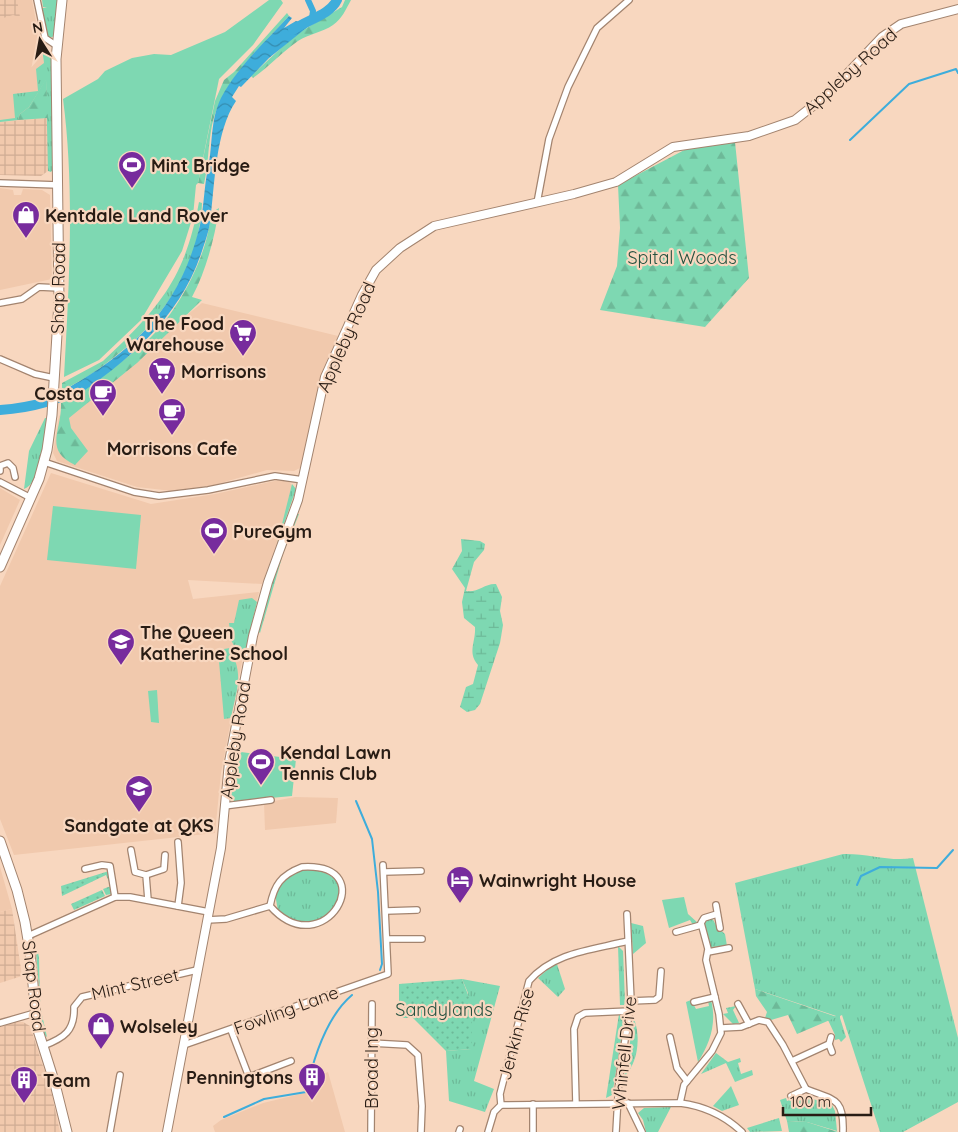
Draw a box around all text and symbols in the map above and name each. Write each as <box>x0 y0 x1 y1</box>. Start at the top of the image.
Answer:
north arrow <box>15 15 65 65</box>
text: N <box>31 17 44 37</box>
street label: Appleby Road <box>798 23 902 119</box>
sports icon: Mint Bridge <box>117 150 147 189</box>
place label: Mint Bridge <box>151 154 250 177</box>
shop icon: Kentdale Land Rover <box>11 200 41 239</box>
place label: Kentdale Land Rover <box>45 204 229 227</box>
street label: Shap Road <box>46 242 70 334</box>
park label: Spital Woods <box>627 246 737 269</box>
street label: Appleby Road <box>311 278 381 396</box>
place label: The Food Warehouse <box>126 312 224 356</box>
supermarket icon: The Food Warehouse <box>228 318 258 357</box>
supermarket icon: Morrisons <box>147 356 177 395</box>
place label: Morrisons <box>181 360 266 383</box>
cafe icon: Costa <box>88 378 118 417</box>
place label: Costa <box>34 382 84 405</box>
cafe icon: Morrisons Cafe <box>157 397 187 436</box>
place label: Morrisons Cafe <box>107 437 237 460</box>
sports icon: PureGym <box>199 516 229 555</box>
place label: PureGym <box>233 520 312 543</box>
place label: The Queen Katherine School <box>140 621 288 665</box>
school or university icon: The Queen Katherine School <box>106 627 136 666</box>
street label: Appleby Road <box>214 680 256 800</box>
place label: Kendal Lawn Tennis Club <box>280 741 391 785</box>
sports icon: Kendal Lawn Tennis Club <box>246 747 276 786</box>
school or university icon: Sandgate at QKS <box>124 774 154 813</box>
place label: Sandgate at QKS <box>64 814 214 837</box>
hotel icon: Wainwright House <box>445 865 475 904</box>
place label: Wainwright House <box>479 869 636 892</box>
street label: Shap Road <box>17 939 51 1033</box>
street label: Mint Street <box>89 963 181 1005</box>
street label: Fowling Lane <box>230 980 342 1040</box>
street label: Jenkin Rise <box>493 986 539 1082</box>
street label: Whinfell Drive <box>607 995 641 1111</box>
park label: Sandylands <box>395 998 493 1021</box>
shop icon: Wolseley <box>86 1011 116 1050</box>
place label: Wolseley <box>120 1015 198 1038</box>
street label: Broad Ing <box>360 1027 383 1109</box>
building icon: Penningtons <box>297 1062 327 1101</box>
building icon: Team <box>9 1065 39 1104</box>
place label: Penningtons <box>186 1066 293 1089</box>
place label: Team <box>43 1069 91 1092</box>
scale bar <box>783 1084 870 1116</box>
text: 100 m <box>790 1092 831 1111</box>

